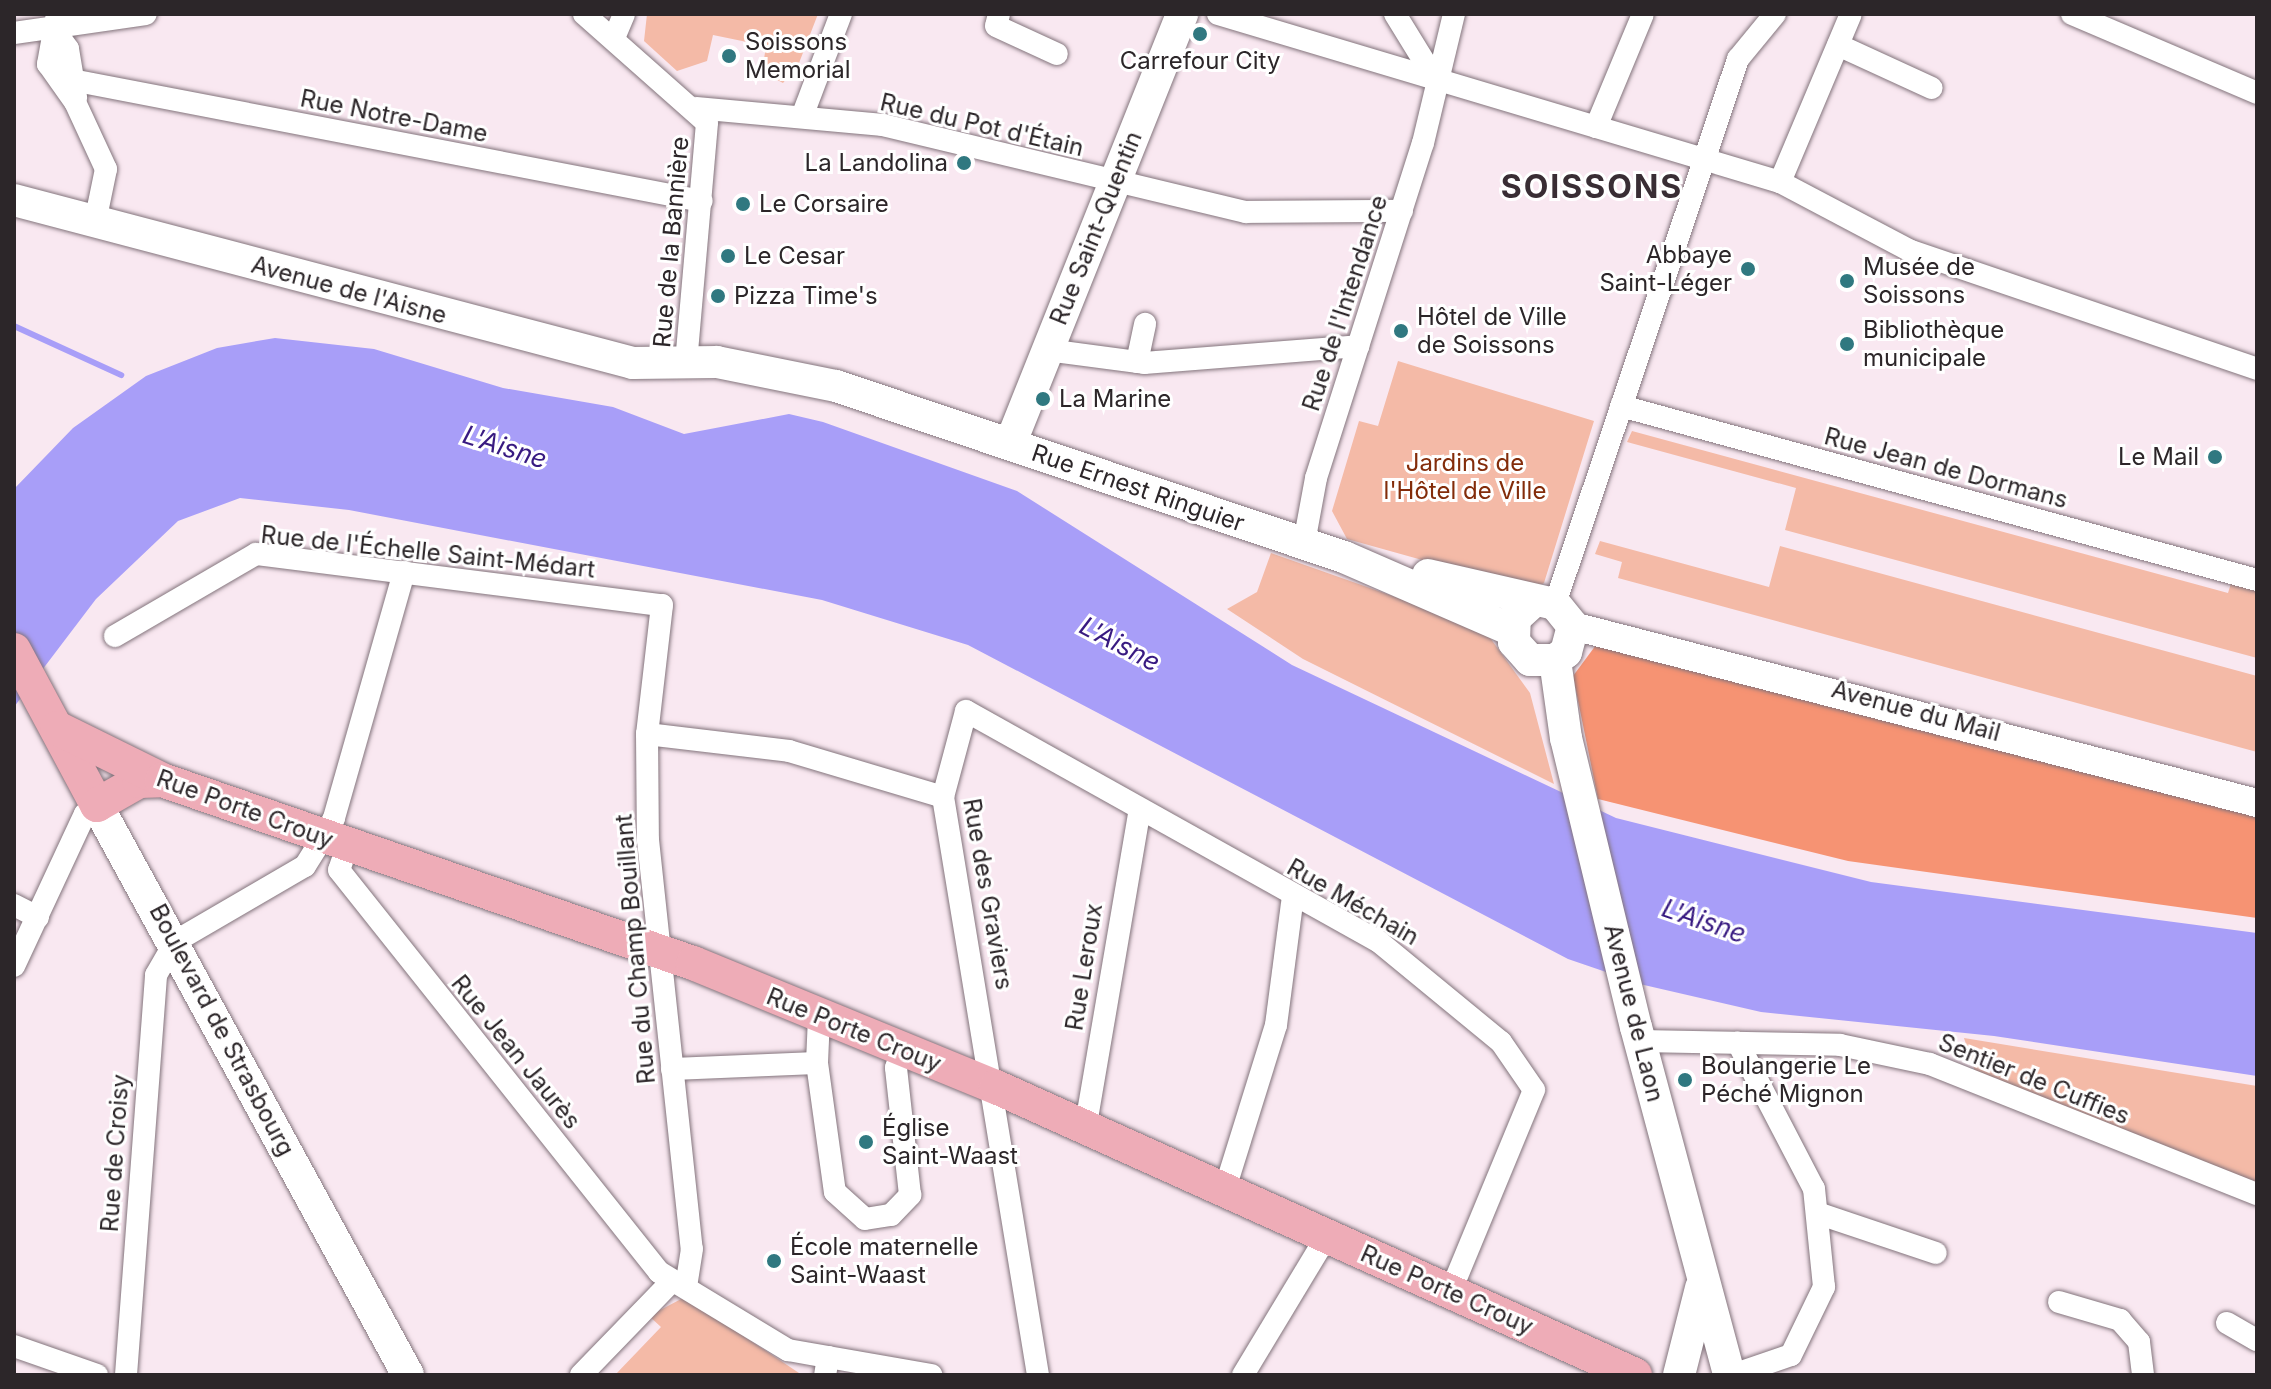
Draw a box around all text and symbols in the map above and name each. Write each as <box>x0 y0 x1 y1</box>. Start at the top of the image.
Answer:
marker: Carrefour City <box>1191 25 1209 43</box>
place label: Soissons Memorial <box>745 28 851 84</box>
marker: Soissons Memorial <box>720 47 738 65</box>
place label: Carrefour City <box>1120 47 1280 75</box>
street label: Rue Notre-Dame <box>298 84 490 148</box>
street label: Rue du Pot d'Étain <box>877 88 1087 162</box>
street label: Rue Saint-Quentin <box>1044 127 1148 329</box>
street label: Rue de la Bannière <box>647 135 695 349</box>
place label: La Landolina <box>805 149 948 177</box>
marker: La Landolina <box>955 154 973 172</box>
district label: SOISSONS <box>1501 168 1683 206</box>
place label: Le Corsaire <box>759 190 889 218</box>
street label: Rue de l'Intendance <box>1296 191 1394 415</box>
marker: Le Corsaire <box>734 195 752 213</box>
place label: Abbaye Saint-Léger <box>1599 241 1732 297</box>
place label: Le Cesar <box>744 242 845 270</box>
marker: Le Cesar <box>719 247 737 265</box>
street label: Avenue de l'Aisne <box>248 250 450 330</box>
place label: Musée de Soissons <box>1863 253 1975 309</box>
marker: Abbaye Saint-Léger <box>1739 260 1757 278</box>
marker: Musée de Soissons <box>1838 272 1856 290</box>
place label: Pizza Time's <box>734 282 878 310</box>
marker: Pizza Time's <box>709 287 727 305</box>
place label: Hôtel de Ville de Soissons <box>1417 303 1567 359</box>
place label: Bibliothèque municipale <box>1863 316 2004 372</box>
marker: Hôtel de Ville de Soissons <box>1392 322 1410 340</box>
marker: Bibliothèque municipale <box>1838 335 1856 353</box>
place label: La Marine <box>1059 385 1171 413</box>
marker: La Marine <box>1034 390 1052 408</box>
water label: L'Aisne <box>459 419 551 475</box>
street label: Rue Jean de Dormans <box>1821 422 2071 514</box>
street label: Rue Ernest Ringuier <box>1028 438 1248 538</box>
place label: Le Mail <box>2118 443 2199 471</box>
marker: Le Mail <box>2206 448 2224 466</box>
park label: Jardins de l'Hôtel de Ville <box>1384 449 1546 505</box>
street label: Rue de l'Échelle Saint-Médart <box>259 520 597 584</box>
water label: L'Aisne <box>1074 610 1166 678</box>
street label: Avenue du Mail <box>1828 675 2004 747</box>
street label: Rue Porte Crouy <box>153 764 337 854</box>
street label: Rue des Graviers <box>957 796 1019 992</box>
street label: Rue du Champ Bouillant <box>609 813 661 1085</box>
street label: Rue Méchain <box>1282 853 1424 951</box>
water label: L'Aisne <box>1658 892 1750 950</box>
street label: Boulevard de Strasbourg <box>143 899 301 1161</box>
street label: Rue Leroux <box>1060 901 1108 1033</box>
street label: Avenue de Laon <box>1598 921 1670 1105</box>
street label: Rue Jean Jaurès <box>445 969 587 1135</box>
street label: Rue Porte Crouy <box>762 982 946 1078</box>
street label: Sentier de Cuffies <box>1934 1028 2134 1130</box>
place label: Boulangerie Le Péché Mignon <box>1701 1052 1871 1108</box>
marker: Boulangerie Le Péché Mignon <box>1676 1071 1694 1089</box>
street label: Rue de Croisy <box>95 1073 135 1233</box>
place label: Église Saint-Waast <box>882 1114 1018 1170</box>
marker: Église Saint-Waast <box>857 1133 875 1151</box>
place label: École maternelle Saint-Waast <box>790 1233 978 1289</box>
street label: Rue Porte Crouy <box>1356 1239 1538 1341</box>
marker: École maternelle Saint-Waast <box>765 1252 783 1270</box>

